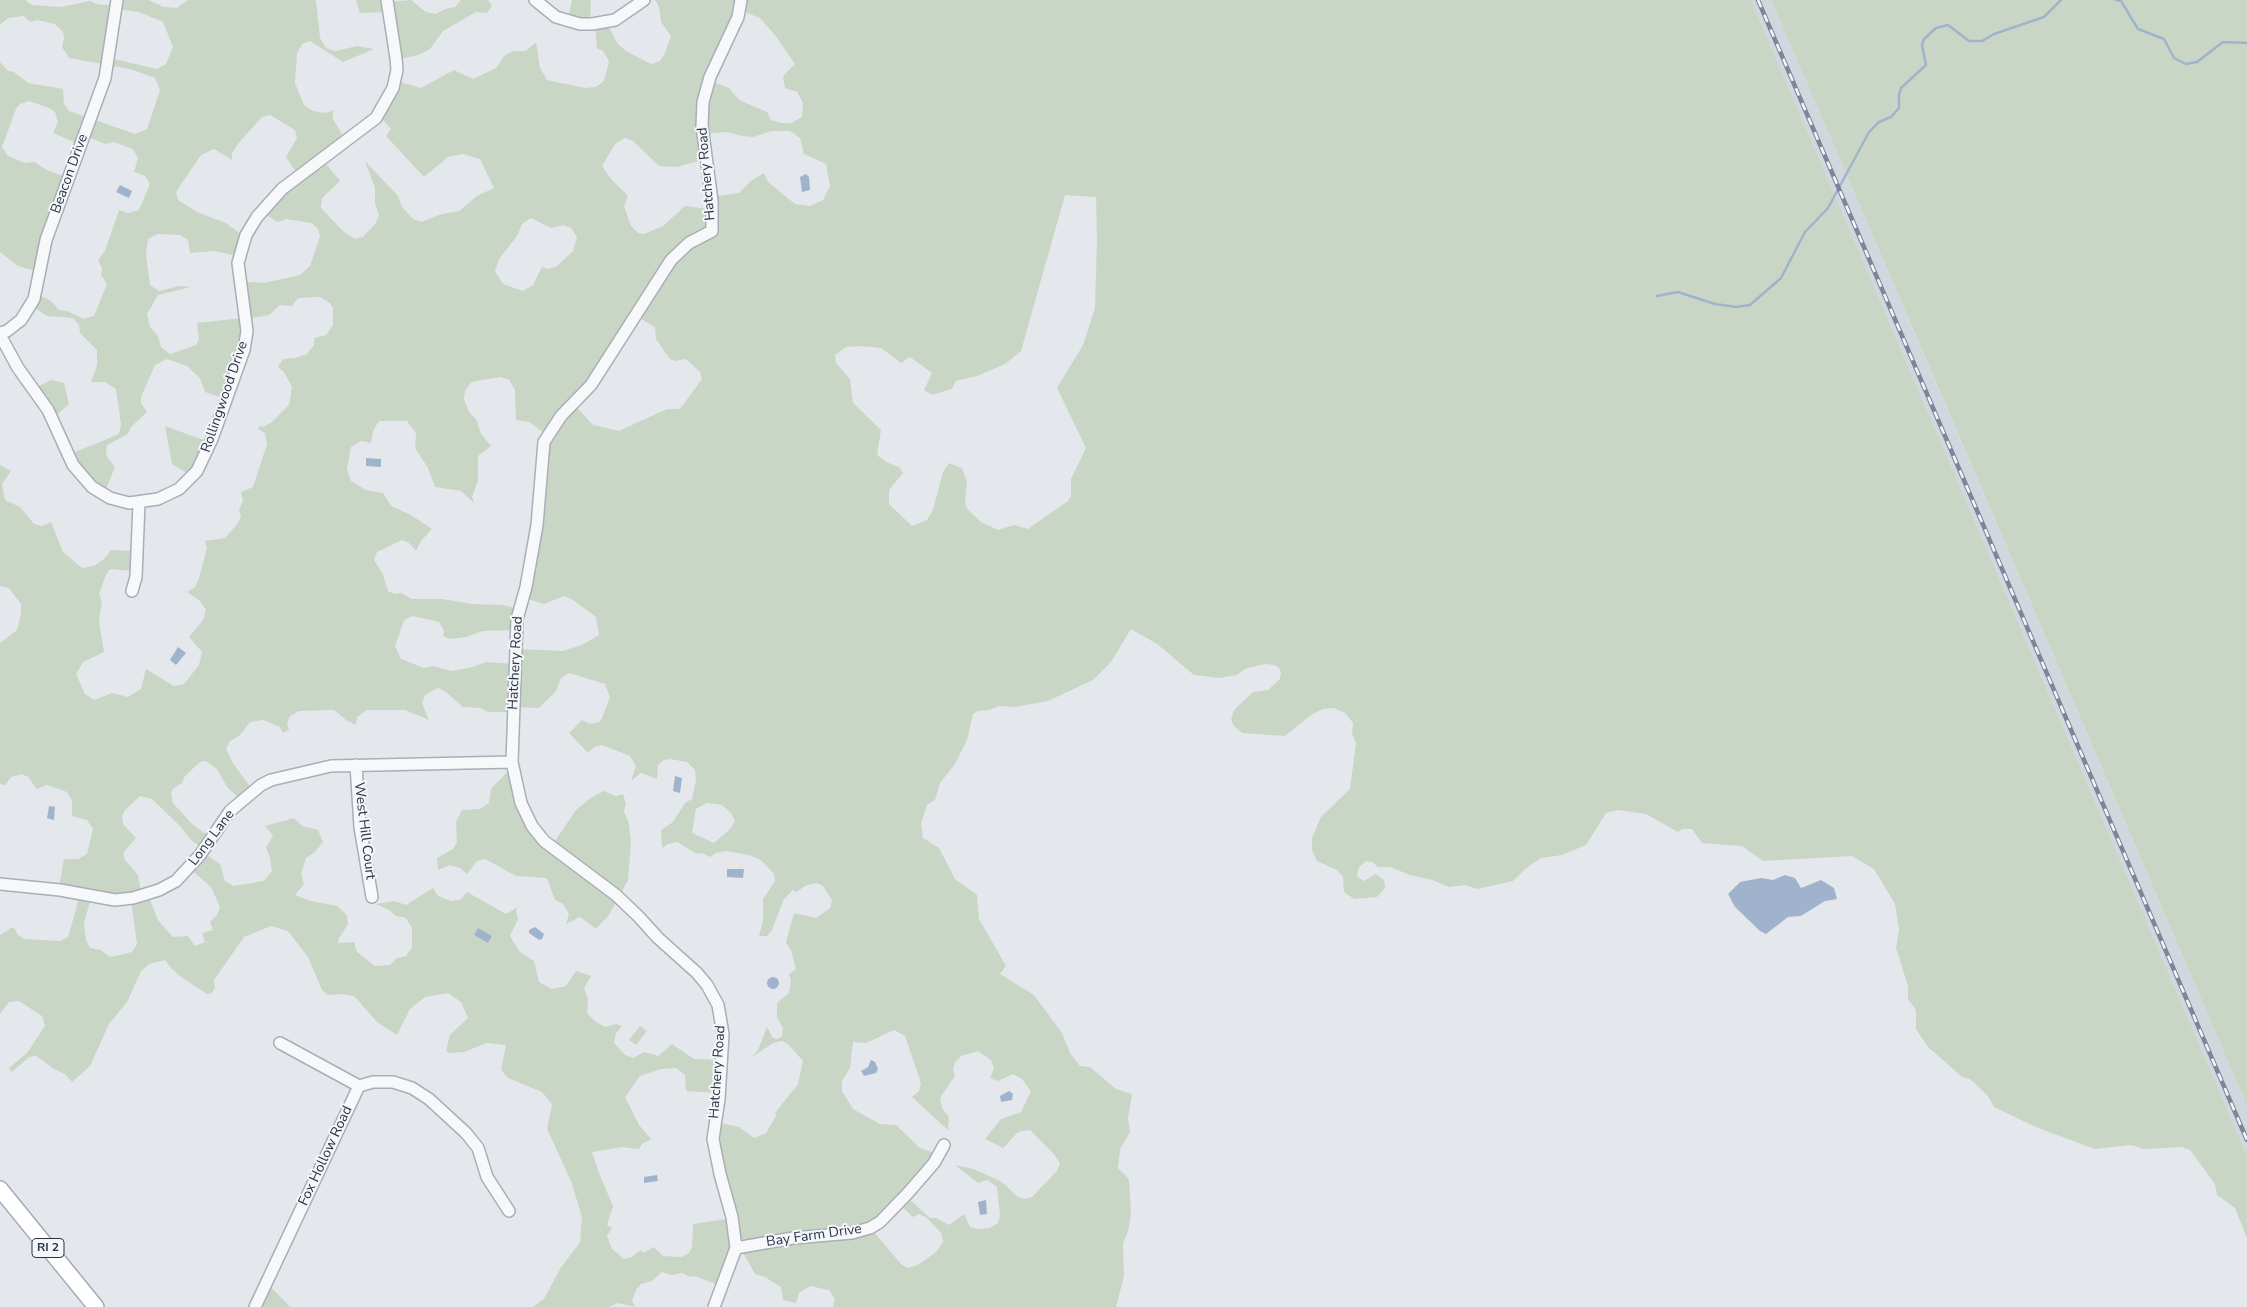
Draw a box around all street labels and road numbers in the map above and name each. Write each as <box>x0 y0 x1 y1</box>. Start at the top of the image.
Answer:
street label: Hatchery Road <box>695 127 719 221</box>
street label: Beacon Drive <box>48 132 92 216</box>
street label: Rollingwood Drive <box>198 339 252 455</box>
street label: Hatchery Road <box>505 616 527 710</box>
street label: West Hill Court <box>350 781 378 881</box>
street label: Long Lane <box>186 807 238 869</box>
street label: Hatchery Road <box>706 1025 730 1119</box>
street label: Fox Hollow Road <box>296 1103 356 1209</box>
street label: Bay Farm Drive <box>765 1221 863 1251</box>
road number: RI 2 <box>32 1238 64 1258</box>

